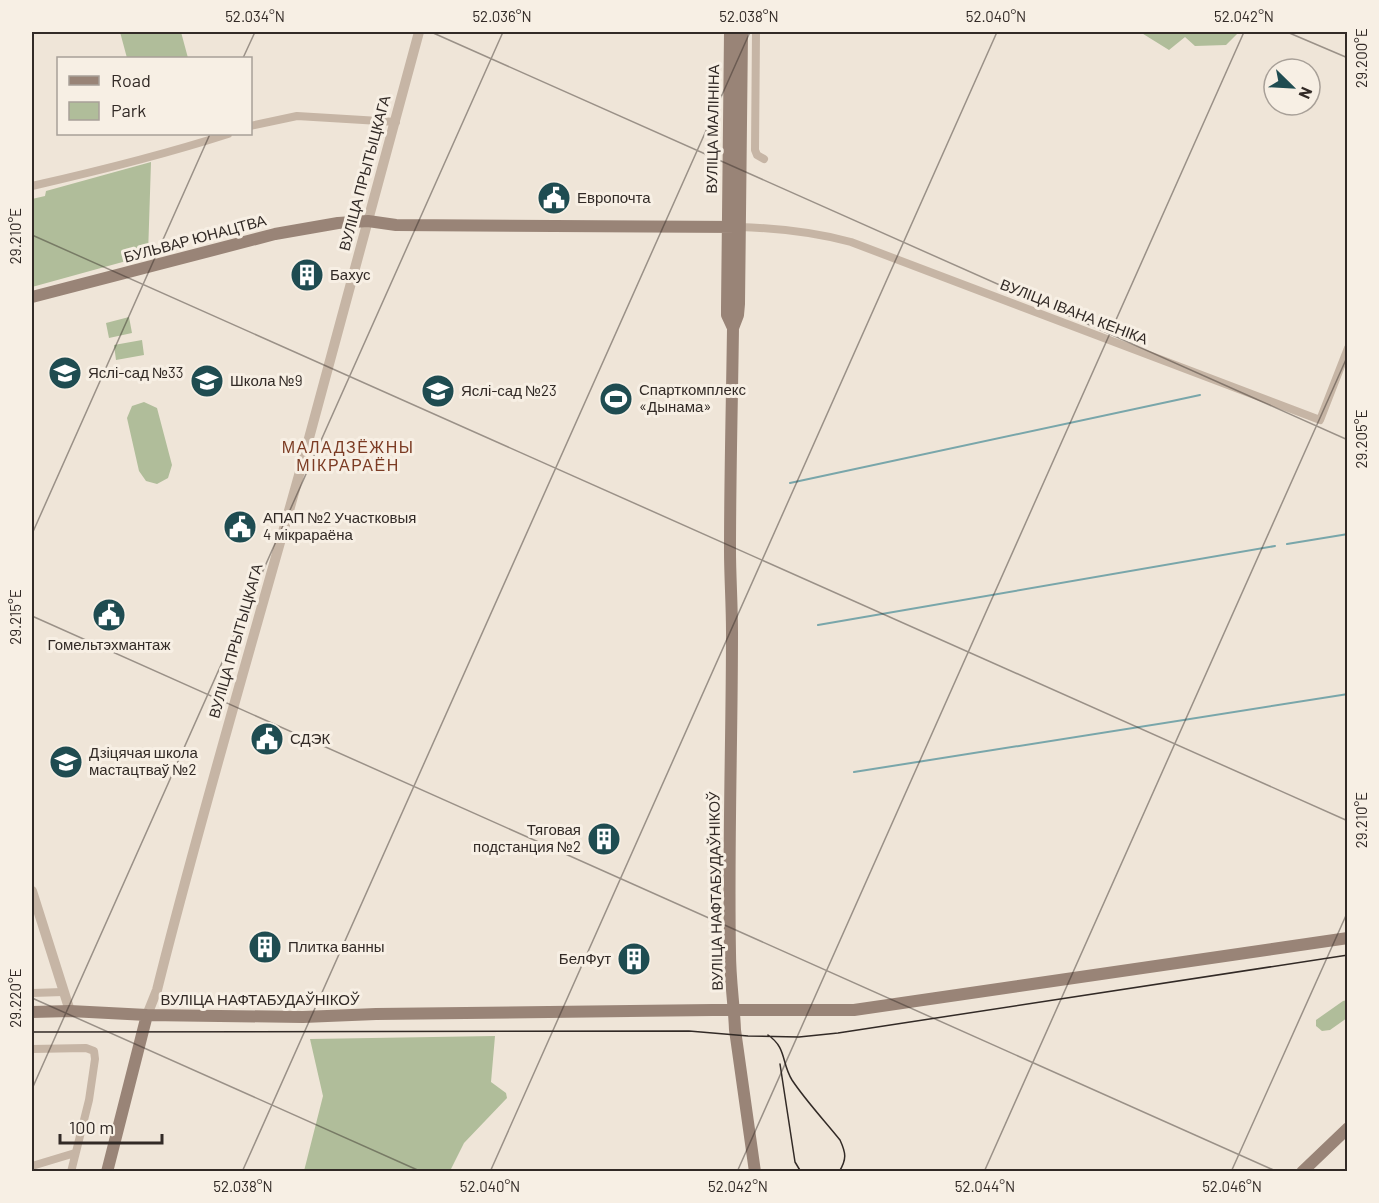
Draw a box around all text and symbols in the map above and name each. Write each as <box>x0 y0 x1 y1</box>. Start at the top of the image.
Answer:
text: 52.034°N <box>225 7 285 25</box>
text: 52.036°N <box>472 7 532 25</box>
text: 52.038°N <box>719 7 779 25</box>
text: 52.040°N <box>966 7 1026 25</box>
text: 52.042°N <box>1214 7 1274 25</box>
text: 29.200°E <box>1352 28 1370 88</box>
legend <box>57 57 252 135</box>
north arrow <box>1262 57 1322 117</box>
street label: ВУЛІЦА МАЛІНІНА <box>702 64 722 194</box>
text: Road <box>111 69 151 91</box>
text: N <box>1295 85 1317 102</box>
street label: ВУЛІЦА ПРЫТЫЦКАГА <box>335 93 393 252</box>
text: Park <box>111 99 146 121</box>
public building icon: Европочта <box>536 180 572 216</box>
place label: Европочта <box>577 188 651 206</box>
text: 29.210°E <box>6 208 24 264</box>
street label: БУЛЬВАР ЮНАЦТВА <box>122 210 268 266</box>
building icon: Бахус <box>289 257 325 293</box>
place label: Бахус <box>330 265 371 283</box>
street label: ВУЛІЦА ІВАНА КЕНІКА <box>998 275 1151 348</box>
school or university icon: Яслі-сад №33 <box>47 355 83 391</box>
place label: Яслі-сад №33 <box>88 363 183 381</box>
school or university icon: Школа №9 <box>189 363 225 399</box>
place label: Школа №9 <box>230 371 303 389</box>
school or university icon: Яслі-сад №23 <box>420 373 456 409</box>
place label: Спарткомплекс «Дынама» <box>639 380 747 415</box>
place label: Яслі-сад №23 <box>461 381 557 399</box>
sports icon: Спарткомплекс «Дынама» <box>598 381 634 417</box>
text: 29.205°E <box>1352 409 1370 469</box>
district label: МАЛАДЗЁЖНЫ МІКРАРАЁН <box>282 437 414 474</box>
place label: АПАП №2 Участковыя 4 мікрараёна <box>263 508 416 543</box>
public building icon: АПАП №2 Участковыя 4 мікрараёна <box>222 509 258 545</box>
street label: ВУЛІЦА ПРЫТЫЦКАГА <box>204 561 266 720</box>
text: 29.215°E <box>6 589 24 645</box>
public building icon: Гомельтэхмантаж <box>91 597 127 633</box>
place label: Гомельтэхмантаж <box>48 635 170 653</box>
public building icon: СДЭК <box>249 721 285 757</box>
place label: СДЭК <box>290 729 330 747</box>
place label: Дзіцячая школа мастацтваў №2 <box>89 743 198 778</box>
school or university icon: Дзіцячая школа мастацтваў №2 <box>48 744 84 780</box>
street label: ВУЛІЦА НАФТАБУДАЎНІКОЎ <box>704 791 726 991</box>
text: 29.210°E <box>1352 792 1370 848</box>
place label: Тяговая подстанция №2 <box>473 820 581 855</box>
building icon: Тяговая подстанция №2 <box>586 821 622 857</box>
building icon: Плитка ванны <box>247 929 283 965</box>
place label: Плитка ванны <box>288 937 385 955</box>
building icon: БелФут <box>616 941 652 977</box>
place label: БелФут <box>559 949 611 967</box>
text: 29.220°E <box>6 968 24 1028</box>
street label: ВУЛІЦА НАФТАБУДАЎНІКОЎ <box>160 990 360 1008</box>
scale bar <box>60 1107 162 1145</box>
text: 100 m <box>69 1116 114 1138</box>
text: 52.038°N <box>213 1177 273 1195</box>
text: 52.040°N <box>460 1177 520 1195</box>
text: 52.042°N <box>708 1177 768 1195</box>
text: 52.044°N <box>955 1177 1015 1195</box>
text: 52.046°N <box>1202 1177 1262 1195</box>

